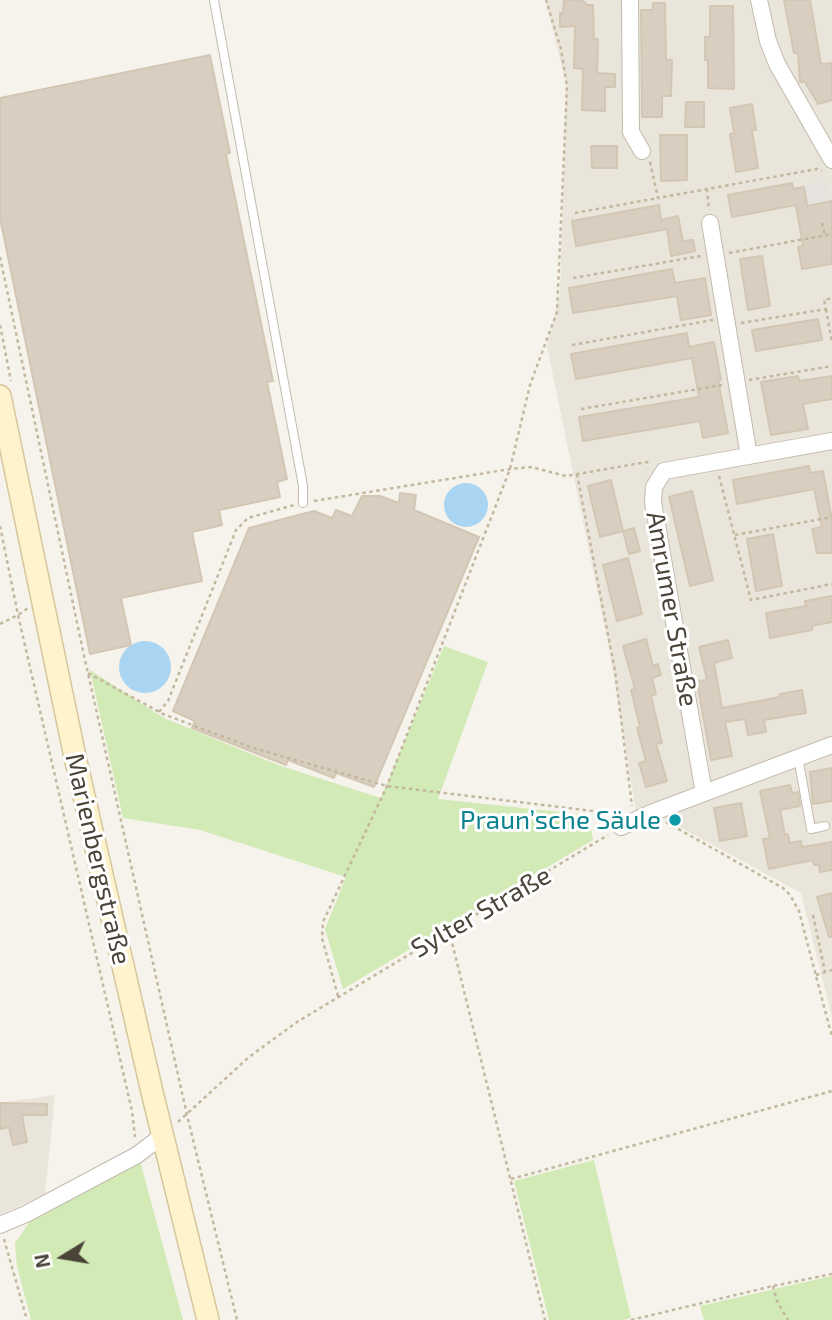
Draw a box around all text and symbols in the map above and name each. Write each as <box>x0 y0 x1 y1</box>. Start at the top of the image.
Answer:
street label: Amrumer Straße <box>639 509 705 709</box>
street label: Marienbergstraße <box>59 750 137 968</box>
place label: Praun’sche Säule <box>460 804 661 836</box>
marker: Praun’sche Säule <box>667 812 683 828</box>
street label: Sylter Straße <box>406 859 556 965</box>
north arrow <box>28 1222 98 1292</box>
text: N <box>29 1252 54 1270</box>

